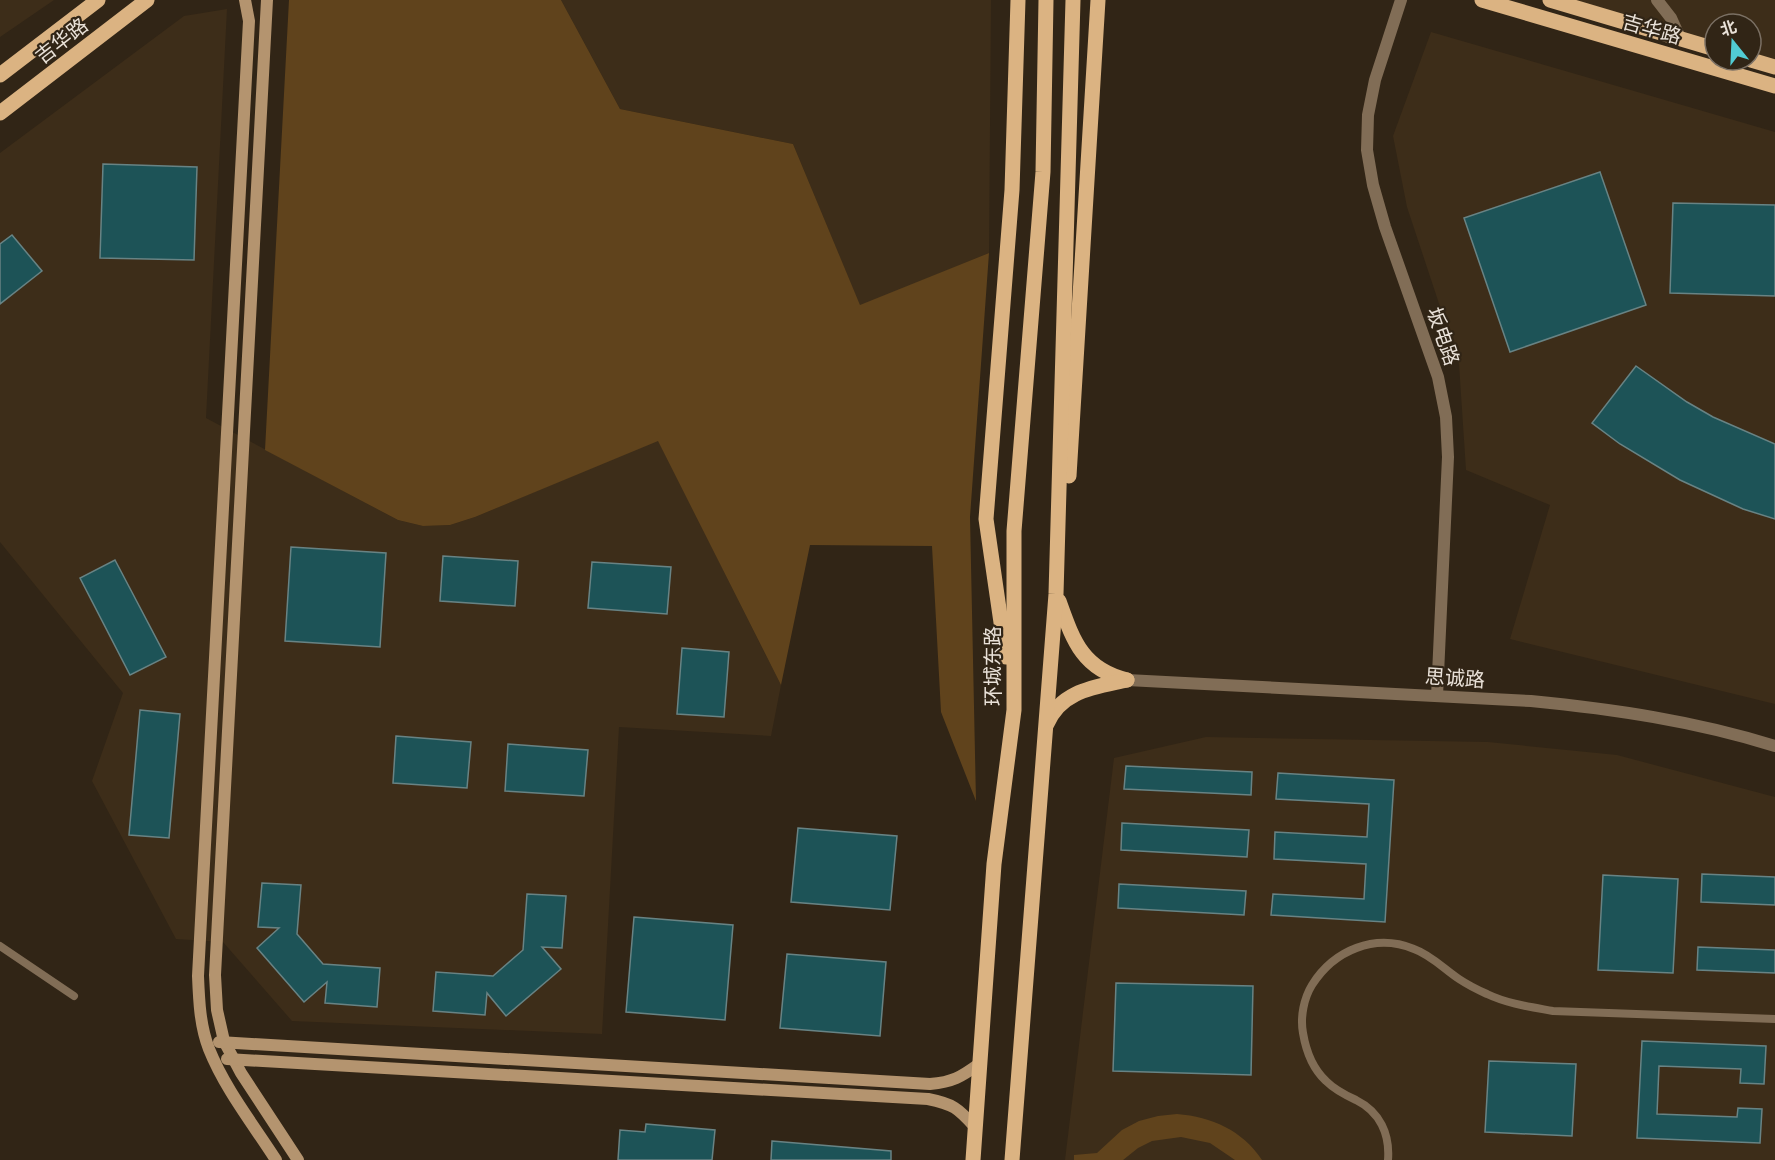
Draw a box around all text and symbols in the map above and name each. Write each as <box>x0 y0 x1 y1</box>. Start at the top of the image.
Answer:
street label: 吉华路 <box>1620 8 1684 48</box>
street label: 吉华路 <box>30 12 92 68</box>
north arrow <box>1703 12 1763 72</box>
text: 北 <box>1718 16 1739 40</box>
street label: 坂电路 <box>1423 304 1465 368</box>
street label: 环城东路 <box>980 626 1004 706</box>
street label: 思诚路 <box>1424 663 1486 691</box>

